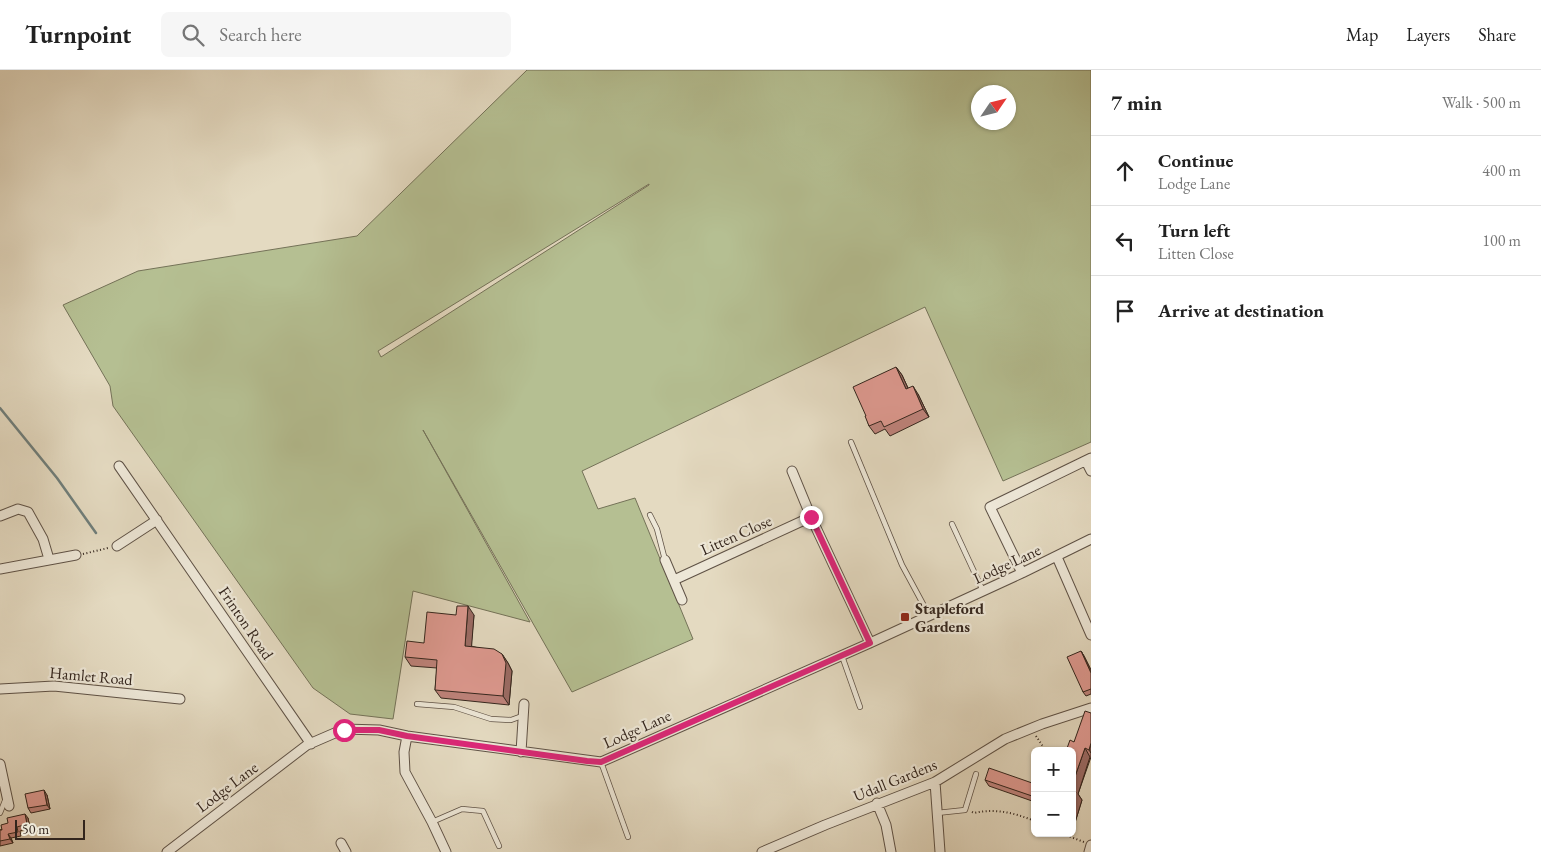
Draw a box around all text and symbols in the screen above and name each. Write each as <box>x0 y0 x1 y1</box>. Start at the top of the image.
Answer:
search box <box>161 12 511 57</box>
text: Turnpoint <box>25 19 131 50</box>
icon: search <box>179 21 207 49</box>
text: Search here <box>219 22 302 47</box>
text: Map <box>1346 23 1378 46</box>
text: Layers <box>1406 23 1450 46</box>
text: Share <box>1478 23 1516 46</box>
north arrow <box>971 85 1016 130</box>
text: 7 min <box>1111 89 1162 116</box>
text: Walk · 500 m <box>1442 92 1521 113</box>
text: Continue <box>1158 148 1233 173</box>
icon: ahead <box>1111 157 1139 185</box>
text: 400 m <box>1482 160 1521 181</box>
text: Lodge Lane <box>1158 173 1230 194</box>
text: Turn left <box>1158 218 1230 243</box>
icon: left <box>1111 227 1139 255</box>
text: 100 m <box>1482 230 1521 251</box>
text: Litten Close <box>1158 243 1234 264</box>
icon: arrive <box>1111 297 1139 325</box>
text: Arrive at destination <box>1158 298 1324 323</box>
route end <box>800 506 823 529</box>
street label: Litten Close <box>697 510 775 560</box>
street label: Lodge Lane <box>970 539 1044 589</box>
street label: Frinton Road <box>214 582 279 664</box>
place label: Stapleford Gardens <box>915 598 984 637</box>
marker: Stapleford Gardens <box>899 611 911 623</box>
street label: Hamlet Road <box>48 662 134 690</box>
street label: Lodge Lane <box>600 705 674 753</box>
route start <box>333 719 356 742</box>
map controls <box>1031 747 1076 837</box>
button: + <box>1031 747 1076 792</box>
street label: Udall Gardens <box>850 754 940 806</box>
street label: Lodge Lane <box>192 757 262 817</box>
button: − <box>1031 792 1076 837</box>
scale bar <box>15 817 85 840</box>
text: 50 m <box>22 820 49 838</box>

